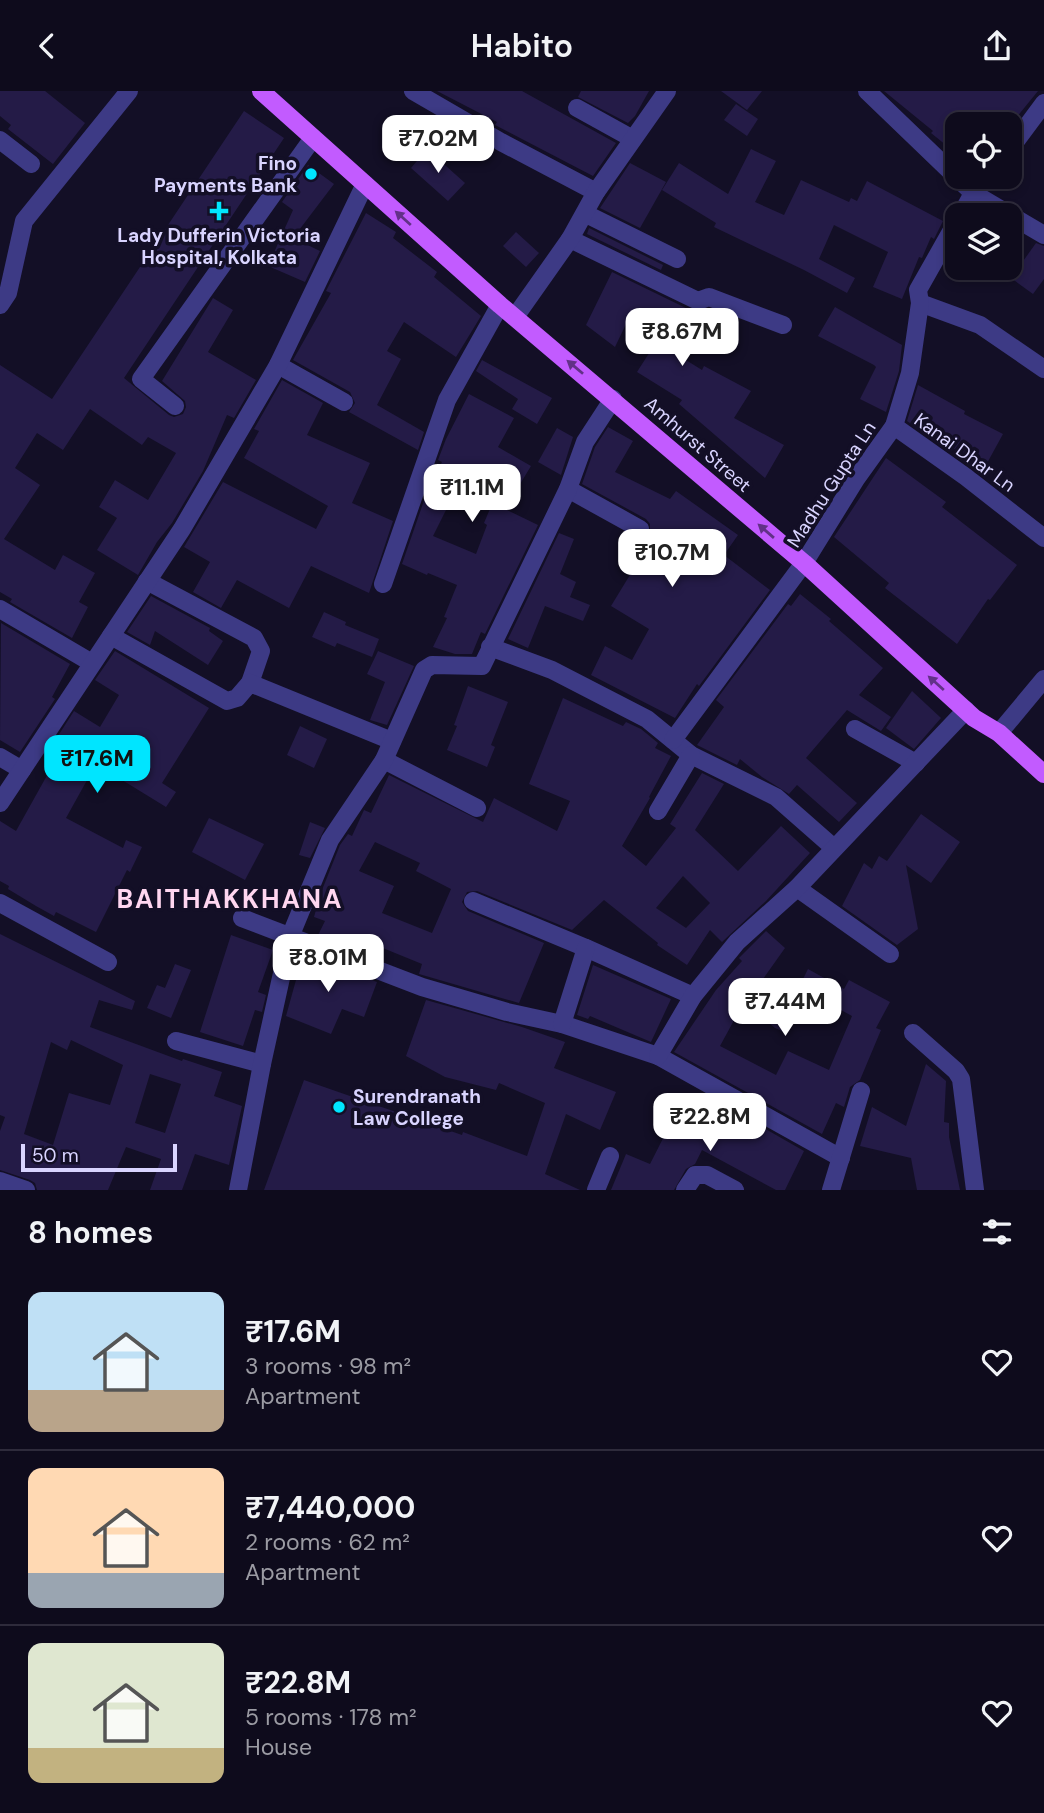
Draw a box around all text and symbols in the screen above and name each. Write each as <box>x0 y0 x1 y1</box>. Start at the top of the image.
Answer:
text: Habito <box>471 25 573 67</box>
icon: back <box>28 27 66 65</box>
icon: share <box>978 27 1016 65</box>
map controls <box>945 112 1022 280</box>
button: locate <box>945 112 1022 189</box>
pin: ₹7.02M <box>381 115 495 175</box>
text: ₹7.02M <box>398 123 478 153</box>
place label: Fino Payments Bank <box>154 151 297 198</box>
marker: Fino Payments Bank <box>303 166 319 182</box>
marker: Lady Dufferin Victoria Hospital, Kolkata <box>209 201 229 221</box>
button: layers <box>945 203 1022 280</box>
one-way arrow <box>394 210 412 226</box>
place label: Lady Dufferin Victoria Hospital, Kolkata <box>117 223 321 270</box>
pin: ₹8.67M <box>625 309 739 368</box>
text: ₹8.67M <box>642 316 722 346</box>
one-way arrow <box>566 360 583 375</box>
street label: Amhurst Street <box>639 391 756 498</box>
street label: Kanai Dhar Ln <box>909 407 1020 498</box>
street label: Madhu Gupta Ln <box>781 416 882 552</box>
pin: ₹11.1M <box>415 465 529 524</box>
text: ₹11.1M <box>440 472 504 502</box>
one-way arrow <box>758 524 775 539</box>
pin: ₹10.7M <box>615 529 729 589</box>
text: ₹10.7M <box>634 537 710 567</box>
one-way arrow <box>928 675 945 691</box>
pin: ₹17.6M <box>40 735 154 795</box>
text: ₹17.6M <box>60 743 134 773</box>
district label: BAITHAKKHANA <box>117 882 343 916</box>
pin: ₹8.01M <box>271 935 385 994</box>
text: ₹8.01M <box>289 942 367 972</box>
pin: ₹7.44M <box>728 979 842 1038</box>
text: ₹7.44M <box>744 986 826 1016</box>
place label: Surendranath Law College <box>353 1084 481 1131</box>
pin: ₹22.8M <box>653 1093 767 1153</box>
marker: Surendranath Law College <box>331 1099 347 1115</box>
text: ₹22.8M <box>669 1101 751 1131</box>
scale bar <box>21 1141 177 1173</box>
text: 50 m <box>32 1143 79 1168</box>
text: 8 homes <box>28 1213 153 1252</box>
icon: filters <box>978 1213 1016 1251</box>
text: ₹17.6M <box>245 1312 341 1351</box>
icon: home <box>84 1320 168 1404</box>
icon: heart <box>978 1343 1016 1381</box>
text: 3 rooms · 98 m² <box>245 1351 411 1381</box>
text: Apartment <box>245 1381 360 1411</box>
text: ₹7,440,000 <box>245 1488 415 1527</box>
icon: home <box>84 1496 168 1580</box>
icon: heart <box>978 1519 1016 1557</box>
text: 2 rooms · 62 m² <box>245 1527 410 1557</box>
text: Apartment <box>245 1557 360 1587</box>
text: ₹22.8M <box>245 1663 351 1702</box>
icon: home <box>84 1671 168 1755</box>
icon: heart <box>978 1694 1016 1732</box>
text: 5 rooms · 178 m² <box>245 1702 417 1732</box>
text: House <box>245 1732 312 1762</box>

